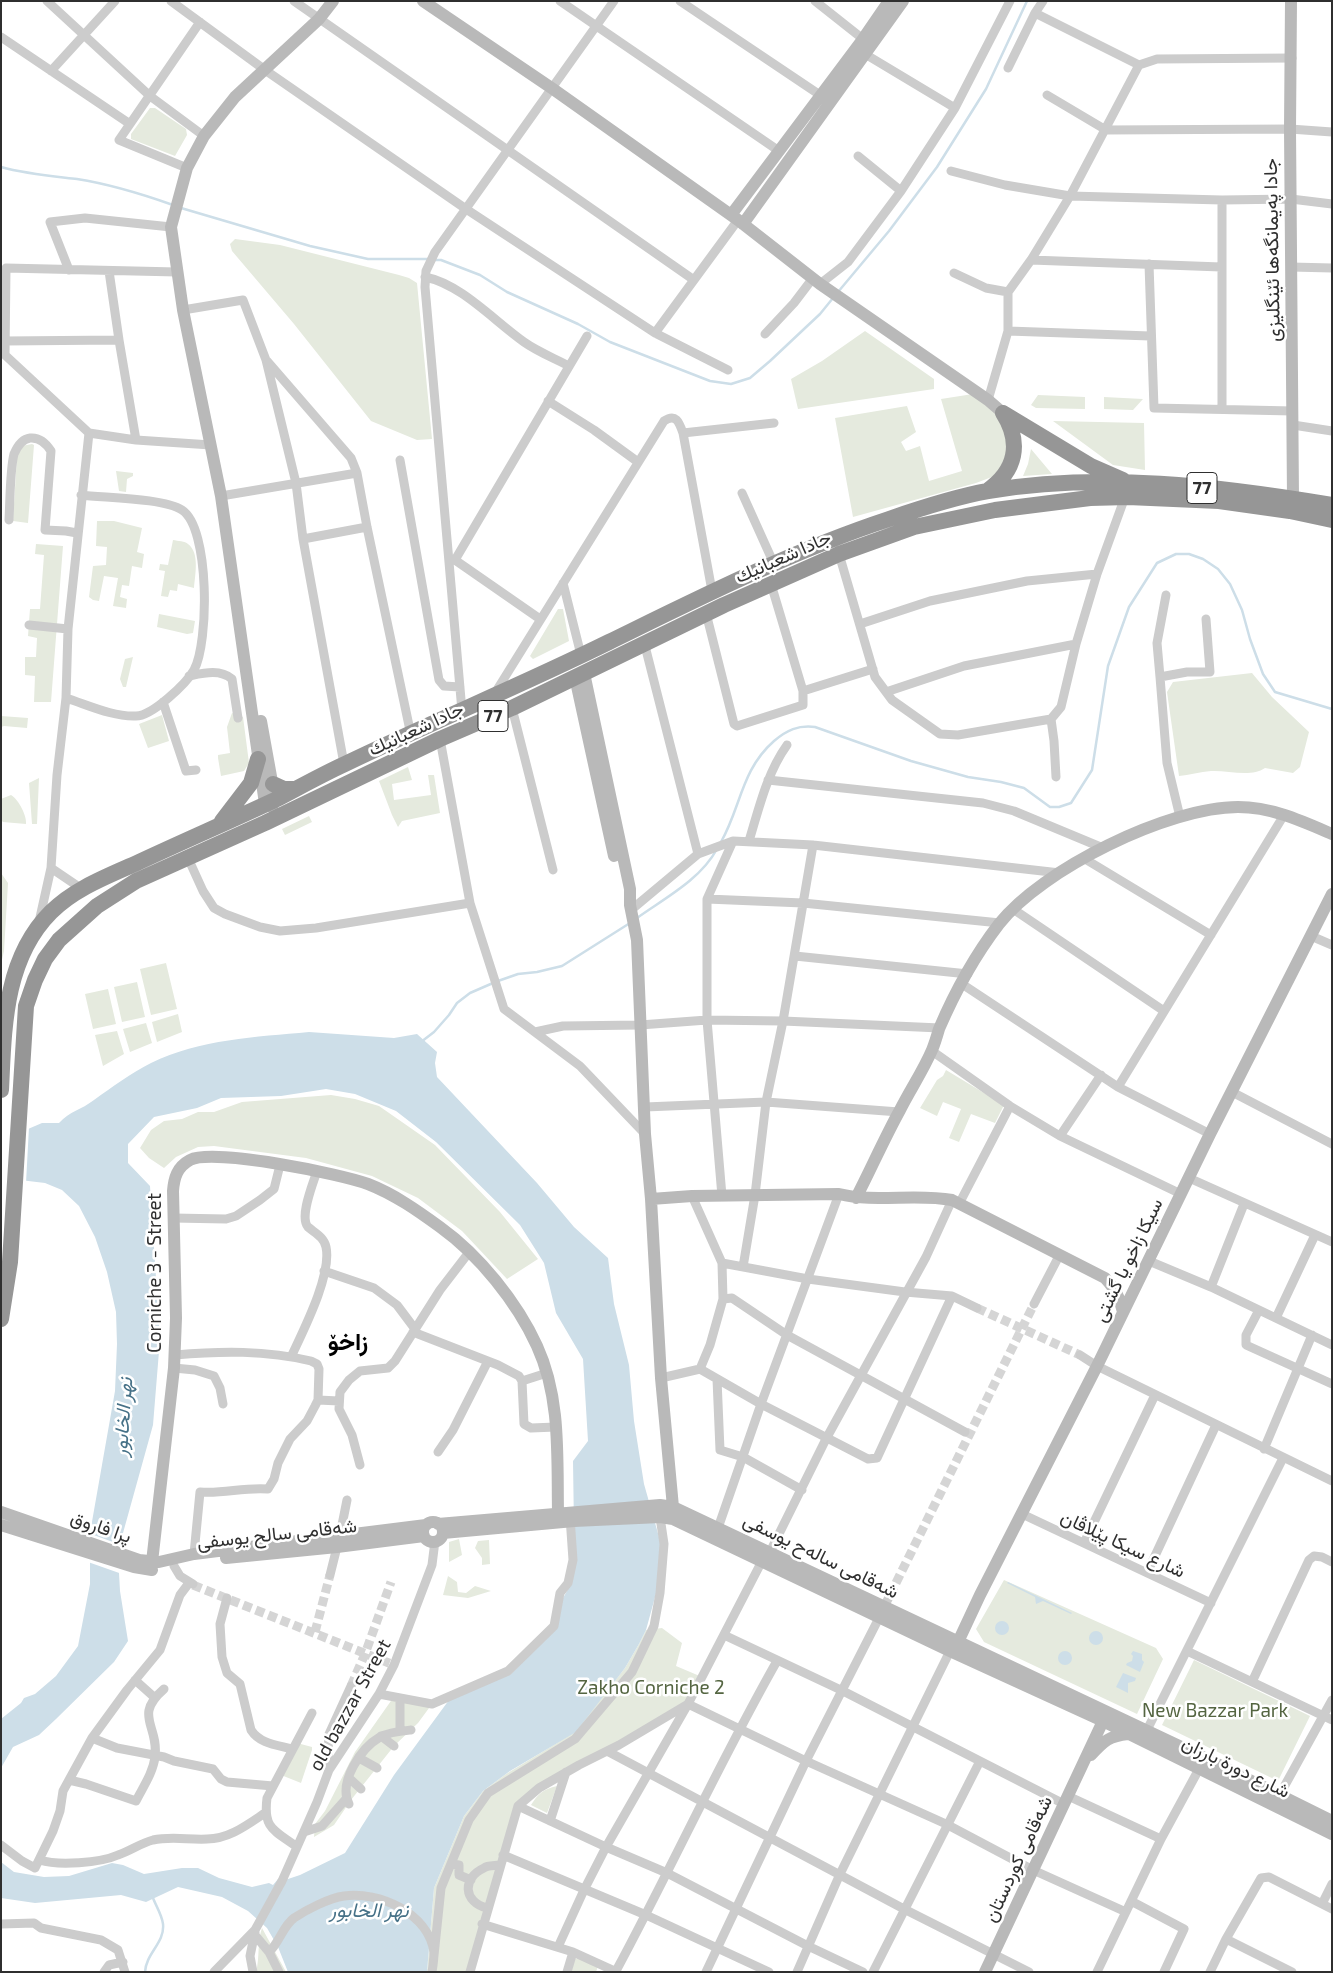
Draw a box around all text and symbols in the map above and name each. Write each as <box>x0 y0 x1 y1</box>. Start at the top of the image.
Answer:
street label: جادا په‌يمانگه‌ها ئێنگليزى <box>1259 158 1285 342</box>
road number: 77 <box>1187 472 1217 503</box>
street label: جادا شعبانيك <box>732 526 834 588</box>
street label: جادا شعبانيك <box>365 697 467 761</box>
road number: 77 <box>478 700 508 731</box>
street label: Corniche 3 - Street <box>144 1193 166 1353</box>
street label: سیکا زاخو یا گشتى <box>1088 1195 1168 1325</box>
district label: زاخۆ <box>328 1328 368 1356</box>
water label: نهر الخابور <box>108 1377 138 1457</box>
street label: شارع سيكا پێلاڤان <box>1057 1505 1189 1583</box>
street label: پرا فاروق <box>68 1506 134 1548</box>
street label: شەقامی سالەح یوسفی <box>740 1509 902 1603</box>
street label: شەقامی سالح یوسفی <box>196 1514 358 1554</box>
street label: old bazzar Street <box>304 1635 396 1775</box>
park label: Zakho Corniche 2 <box>577 1677 725 1699</box>
park label: New Bazzar Park <box>1142 1700 1288 1722</box>
street label: شارع دورة بارزان <box>1178 1731 1294 1803</box>
street label: شەقامی کوردستان <box>979 1792 1057 1926</box>
water label: نهر الخابور <box>330 1898 408 1922</box>

